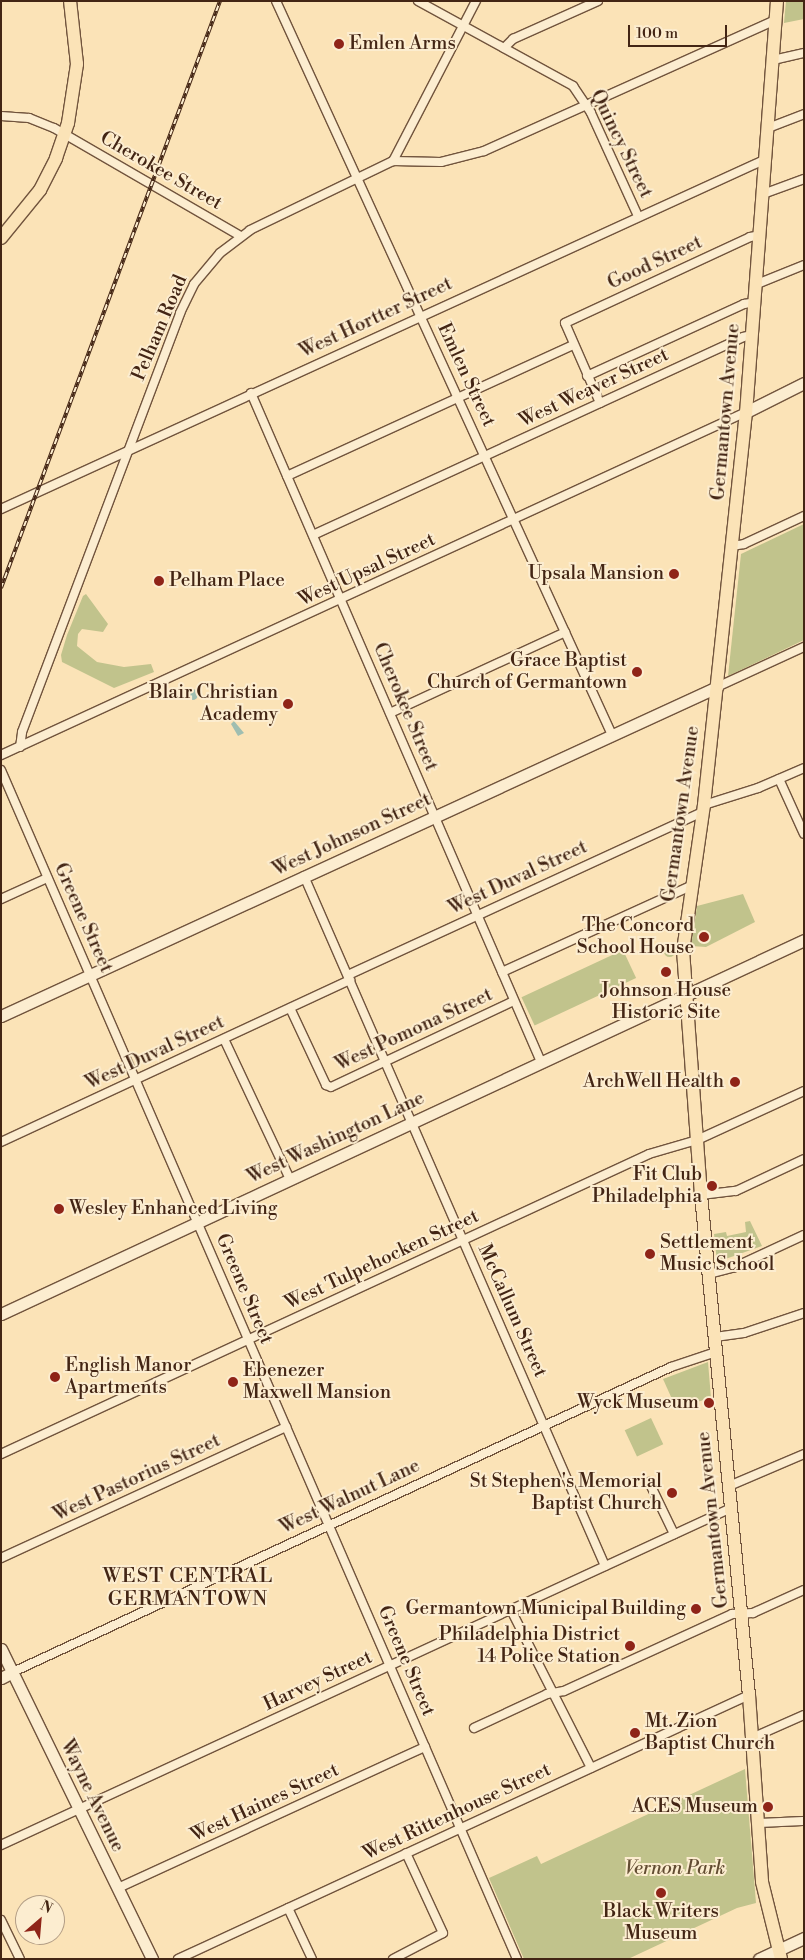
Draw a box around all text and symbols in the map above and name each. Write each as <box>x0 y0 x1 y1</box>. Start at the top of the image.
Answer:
scale bar <box>630 15 729 47</box>
text: 100 m <box>636 24 678 43</box>
place label: Emlen Arms <box>349 33 456 55</box>
marker: Emlen Arms <box>333 38 345 50</box>
street label: Quincy Street <box>585 86 657 202</box>
street label: Cherokee Street <box>96 127 226 215</box>
street label: Good Street <box>604 231 706 295</box>
street label: Pelham Road <box>128 272 192 384</box>
street label: West Hortter Street <box>296 273 456 363</box>
street label: Emlen Street <box>432 320 500 430</box>
street label: Germantown Avenue <box>707 323 745 501</box>
street label: West Weaver Street <box>516 343 672 433</box>
street label: West Upsal Street <box>295 528 439 612</box>
place label: Upsala Mansion <box>528 563 664 585</box>
marker: Upsala Mansion <box>668 568 680 580</box>
place label: Pelham Place <box>169 570 285 592</box>
marker: Pelham Place <box>153 575 165 587</box>
street label: Cherokee Street <box>368 639 442 775</box>
place label: Grace Baptist Church of Germantown <box>427 650 627 694</box>
marker: Grace Baptist Church of Germantown <box>631 666 643 678</box>
place label: Blair Christian Academy <box>149 682 278 726</box>
marker: Blair Christian Academy <box>282 698 294 710</box>
street label: Germantown Avenue <box>657 725 705 903</box>
street label: West Johnson Street <box>269 788 435 882</box>
street label: West Duval Street <box>445 836 591 920</box>
street label: Greene Street <box>49 860 117 976</box>
place label: The Concord School House <box>577 915 694 959</box>
marker: The Concord School House <box>698 931 710 943</box>
marker: Johnson House Historic Site <box>660 966 672 978</box>
place label: Johnson House Historic Site <box>601 980 731 1024</box>
street label: West Pomona Street <box>332 984 496 1076</box>
street label: West Duval Street <box>82 1011 228 1095</box>
place label: ArchWell Health <box>583 1071 724 1093</box>
marker: ArchWell Health <box>728 1075 742 1089</box>
street label: West Washington Lane <box>244 1087 428 1189</box>
place label: Fit Club Philadelphia <box>592 1164 702 1208</box>
marker: Fit Club Philadelphia <box>706 1180 718 1192</box>
place label: Wesley Enhanced Living <box>69 1198 278 1220</box>
marker: Wesley Enhanced Living <box>53 1203 65 1215</box>
street label: West Tulpehocken Street <box>281 1205 483 1315</box>
street label: Greene Street <box>211 1230 277 1348</box>
place label: Settlement Music School <box>660 1232 774 1276</box>
street label: McCallum Street <box>472 1241 552 1381</box>
marker: Settlement Music School <box>644 1248 656 1260</box>
place label: English Manor Apartments <box>65 1355 191 1399</box>
place label: Ebenezer Maxwell Mansion <box>243 1360 391 1404</box>
marker: English Manor Apartments <box>49 1371 61 1383</box>
marker: Ebenezer Maxwell Mansion <box>227 1376 239 1388</box>
place label: Wyck Museum <box>577 1392 699 1414</box>
marker: Wyck Museum <box>703 1397 715 1409</box>
street label: West Pastorius Street <box>50 1429 224 1527</box>
street label: Germantown Avenue <box>692 1431 734 1609</box>
street label: West Walnut Lane <box>276 1455 424 1539</box>
place label: St Stephen's Memorial Baptist Church <box>470 1471 662 1515</box>
marker: St Stephen's Memorial Baptist Church <box>666 1487 678 1499</box>
district label: WEST CENTRAL GERMANTOWN <box>101 1564 275 1611</box>
place label: Germantown Municipal Building <box>406 1598 686 1620</box>
street label: Greene Street <box>373 1602 439 1720</box>
marker: Germantown Municipal Building <box>690 1603 702 1615</box>
place label: Philadelphia District 14 Police Station <box>439 1624 620 1668</box>
marker: Philadelphia District 14 Police Station <box>624 1640 636 1652</box>
street label: Harvey Street <box>260 1646 376 1716</box>
place label: Mt. Zion Baptist Church <box>645 1711 775 1755</box>
marker: Mt. Zion Baptist Church <box>629 1727 641 1739</box>
street label: Wayne Avenue <box>55 1736 129 1856</box>
street label: West Rittenhouse Street <box>360 1758 554 1866</box>
street label: West Haines Street <box>187 1759 343 1847</box>
place label: ACES Museum <box>632 1796 758 1818</box>
marker: ACES Museum <box>762 1801 774 1813</box>
park label: Vernon Park <box>625 1858 725 1880</box>
marker: Black Writers Museum <box>655 1887 667 1899</box>
north arrow <box>15 1895 65 1945</box>
text: N <box>37 1897 55 1918</box>
place label: Black Writers Museum <box>603 1901 719 1945</box>

